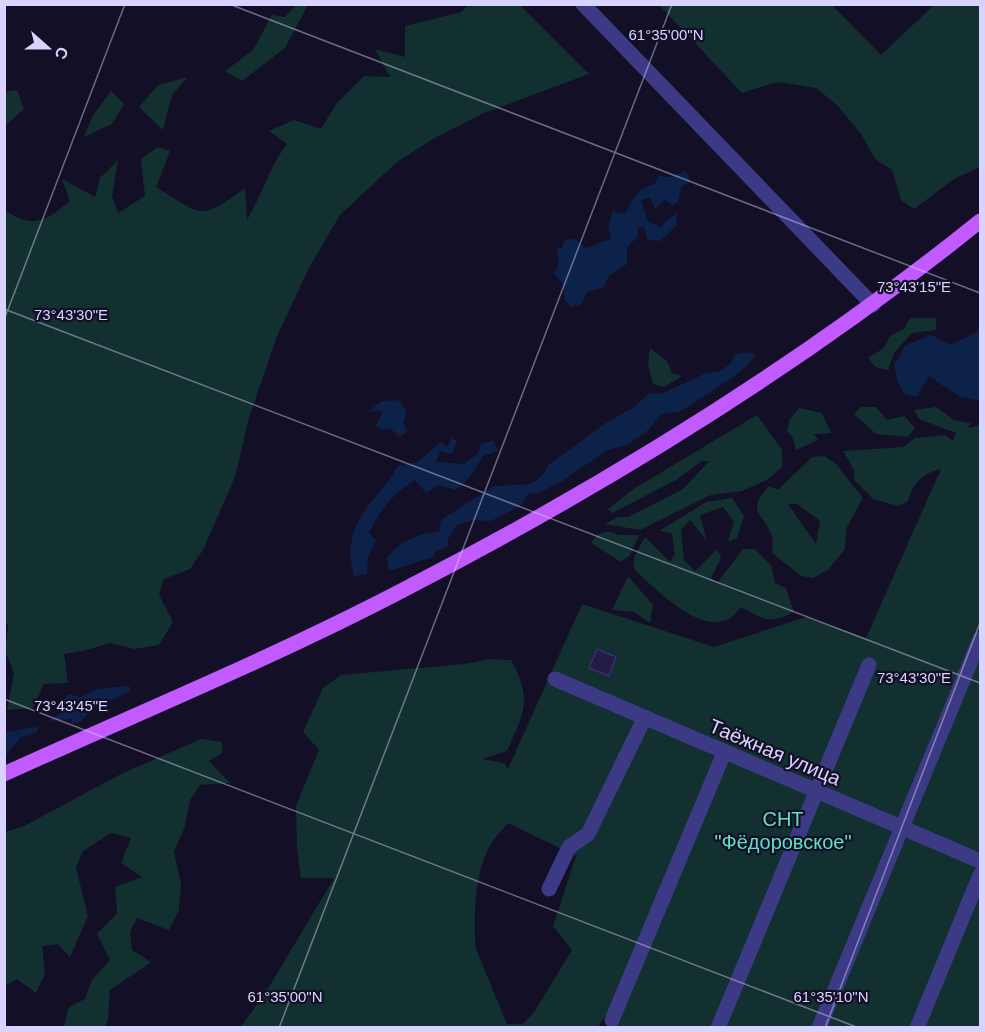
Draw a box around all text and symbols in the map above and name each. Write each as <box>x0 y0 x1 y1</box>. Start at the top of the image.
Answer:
north arrow <box>18 18 78 78</box>
text: 61°35'00"N <box>628 26 704 43</box>
text: С <box>51 45 72 62</box>
text: 73°43'15"E <box>877 278 951 295</box>
text: 73°43'30"E <box>34 306 108 323</box>
text: 73°43'30"E <box>877 669 951 686</box>
text: 73°43'45"E <box>34 697 108 714</box>
street label: Таёжная улица <box>706 714 845 790</box>
park label: СНТ "Фёдоровское" <box>714 808 852 853</box>
text: 61°35'00"N <box>247 988 323 1005</box>
text: 61°35'10"N <box>793 988 869 1005</box>

